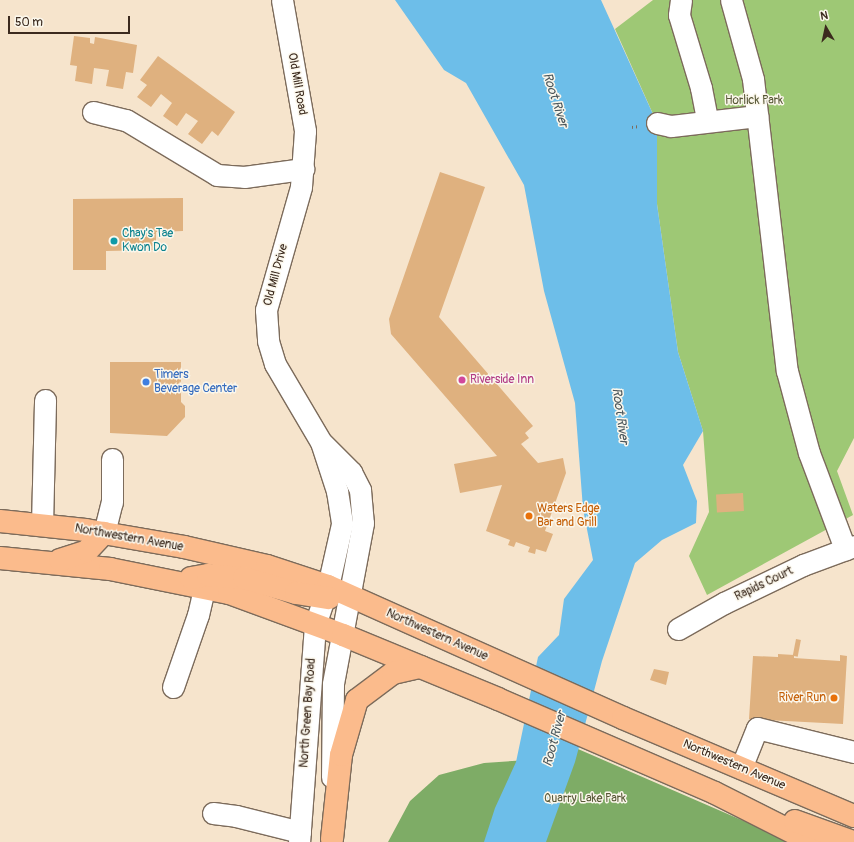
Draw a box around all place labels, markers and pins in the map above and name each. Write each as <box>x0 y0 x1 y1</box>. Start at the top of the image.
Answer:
place label: Chay's Tae Kwon Do <box>122 227 173 255</box>
marker: Chay's Tae Kwon Do <box>109 236 119 246</box>
place label: Timers Beverage Center <box>154 368 237 396</box>
place label: Riverside Inn <box>470 373 534 387</box>
marker: Riverside Inn <box>457 375 467 385</box>
marker: Timers Beverage Center <box>141 377 151 387</box>
place label: Waters Edge Bar and Grill <box>537 502 599 530</box>
marker: Waters Edge Bar and Grill <box>524 511 534 521</box>
place label: River Run <box>779 691 826 705</box>
marker: River Run <box>829 693 839 703</box>

